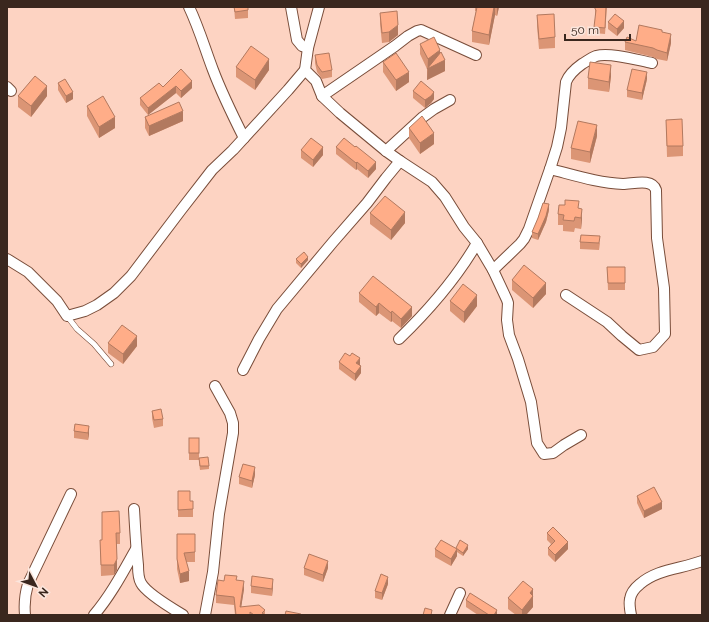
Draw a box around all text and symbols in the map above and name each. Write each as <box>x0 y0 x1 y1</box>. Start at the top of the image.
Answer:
scale bar <box>565 16 630 42</box>
text: 50 m <box>571 23 599 37</box>
north arrow <box>16 566 56 606</box>
text: N <box>36 585 51 600</box>

